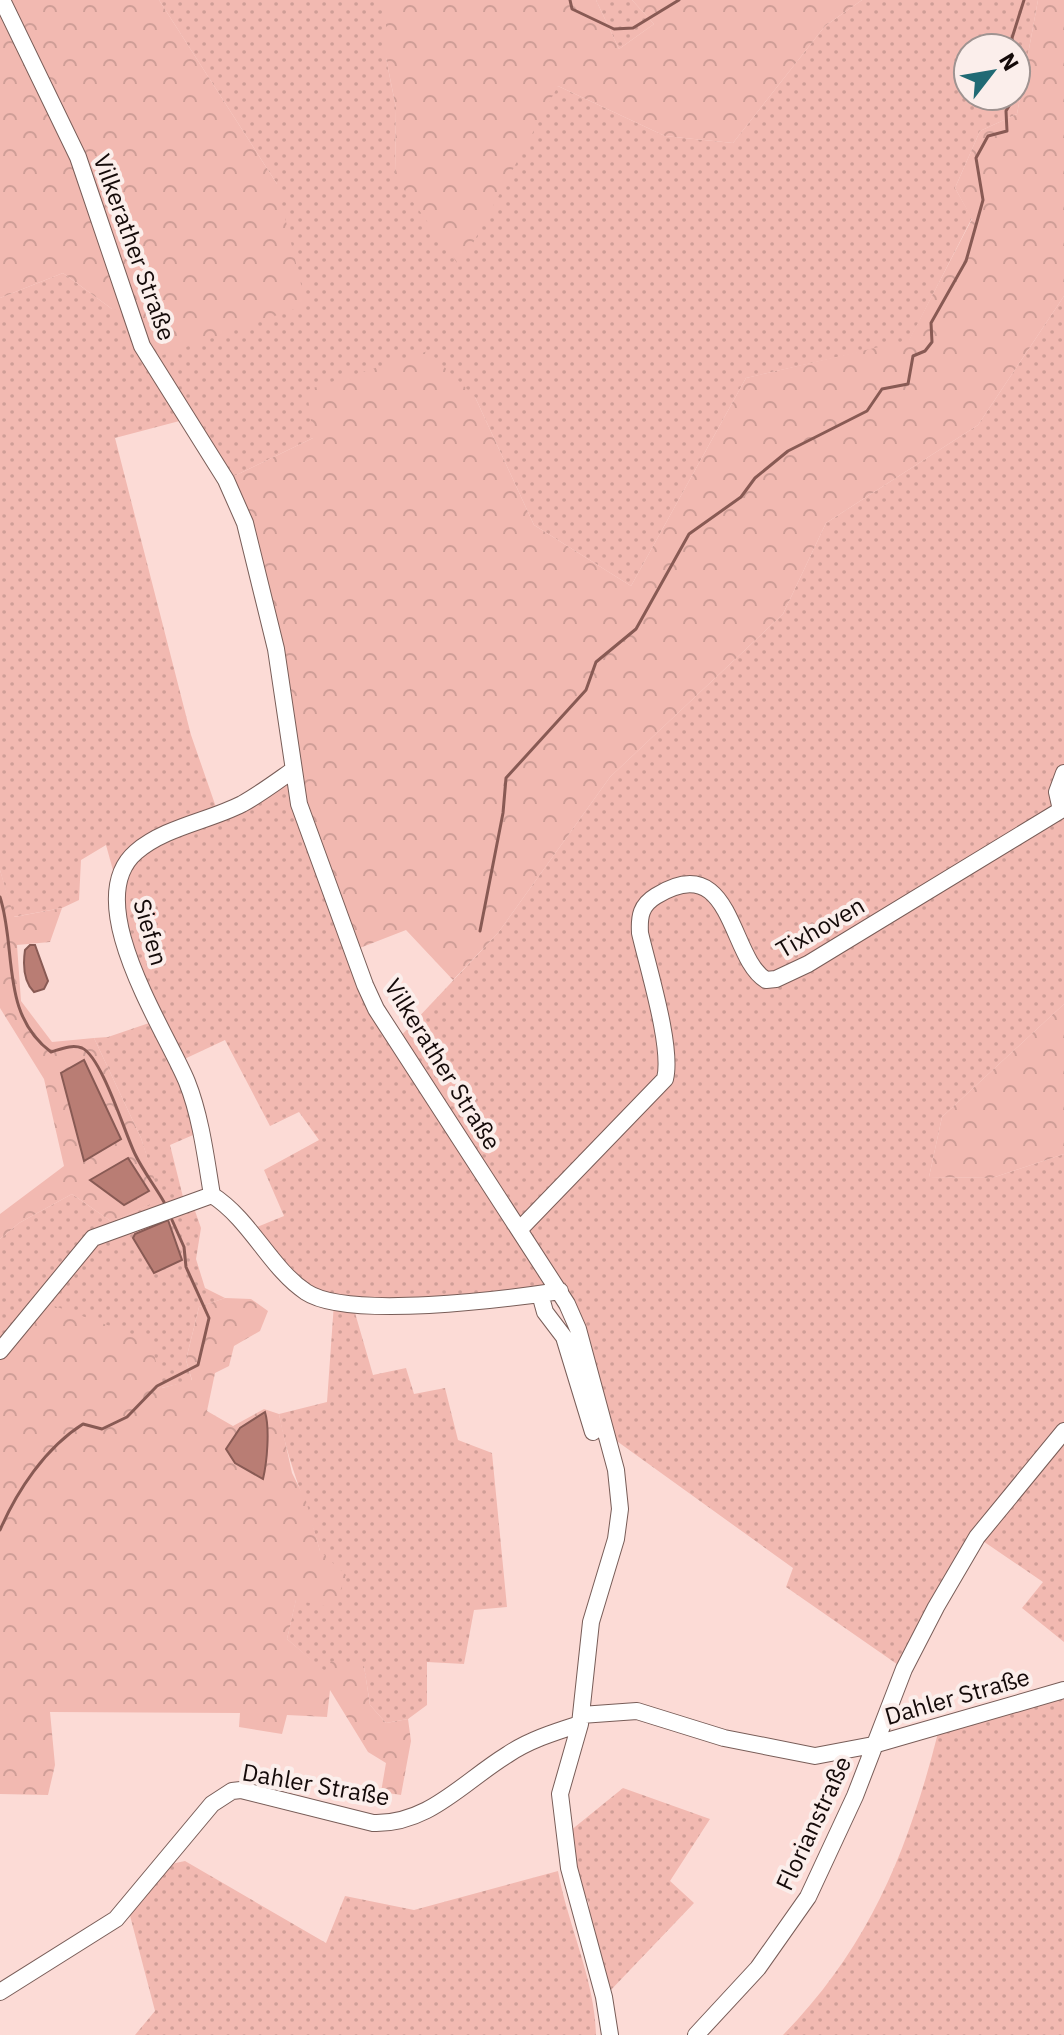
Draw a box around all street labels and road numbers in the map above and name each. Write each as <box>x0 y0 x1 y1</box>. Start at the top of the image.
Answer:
street label: Vilkerather Straße <box>86 149 184 345</box>
street label: Tixhoven <box>770 889 870 965</box>
street label: Siefen <box>126 895 176 969</box>
street label: Vilkerather Straße <box>377 972 509 1156</box>
street label: Dahler Straße <box>881 1660 1033 1732</box>
street label: Florianstraße <box>768 1751 858 1895</box>
street label: Dahler Straße <box>240 1755 392 1813</box>

